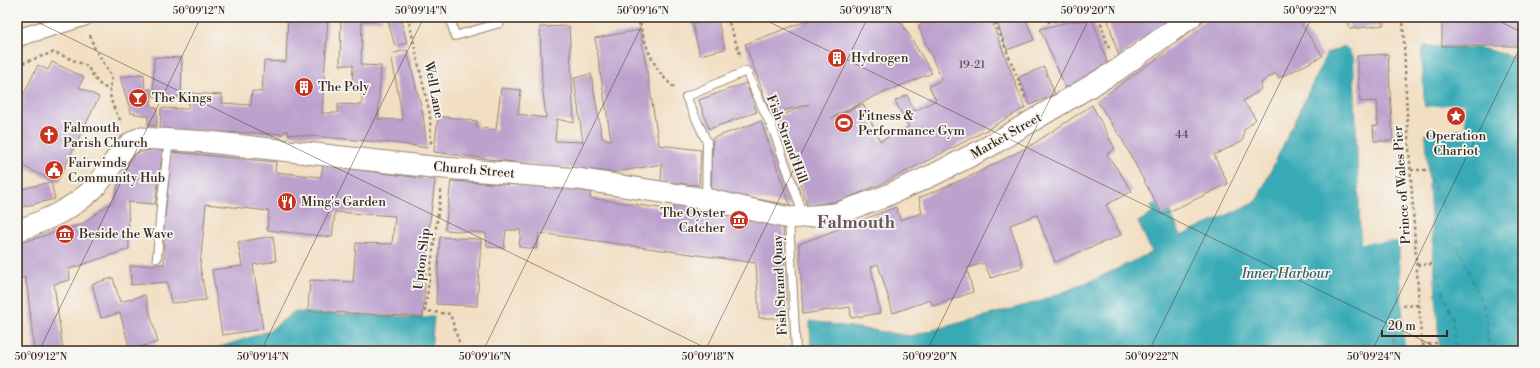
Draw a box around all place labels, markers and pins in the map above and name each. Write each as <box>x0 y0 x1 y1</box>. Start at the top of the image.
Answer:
building icon: Hydrogen <box>826 47 848 69</box>
place label: Hydrogen <box>851 50 909 66</box>
building icon: The Poly <box>293 76 315 98</box>
place label: The Poly <box>318 79 370 95</box>
bar icon: The Kings <box>127 87 149 109</box>
place label: The Kings <box>152 90 212 106</box>
place icon: Operation Chariot <box>1445 105 1467 127</box>
place label: Fitness & Performance Gym <box>858 108 966 139</box>
sports icon: Fitness & Performance Gym <box>833 112 855 134</box>
place label: Falmouth Parish Church <box>63 120 148 151</box>
church icon: Falmouth Parish Church <box>38 124 60 146</box>
place label: Operation Chariot <box>1426 128 1486 159</box>
place label: Fairwinds Community Hub <box>68 155 165 186</box>
public building icon: Fairwinds Community Hub <box>43 159 65 181</box>
restaurant icon: Ming's Garden <box>276 191 298 213</box>
place label: Ming's Garden <box>301 194 386 210</box>
place label: The Oyster Catcher <box>660 205 725 236</box>
museum icon: The Oyster Catcher <box>728 209 750 231</box>
museum icon: Beside the Wave <box>54 223 76 245</box>
place label: Beside the Wave <box>78 226 174 242</box>

